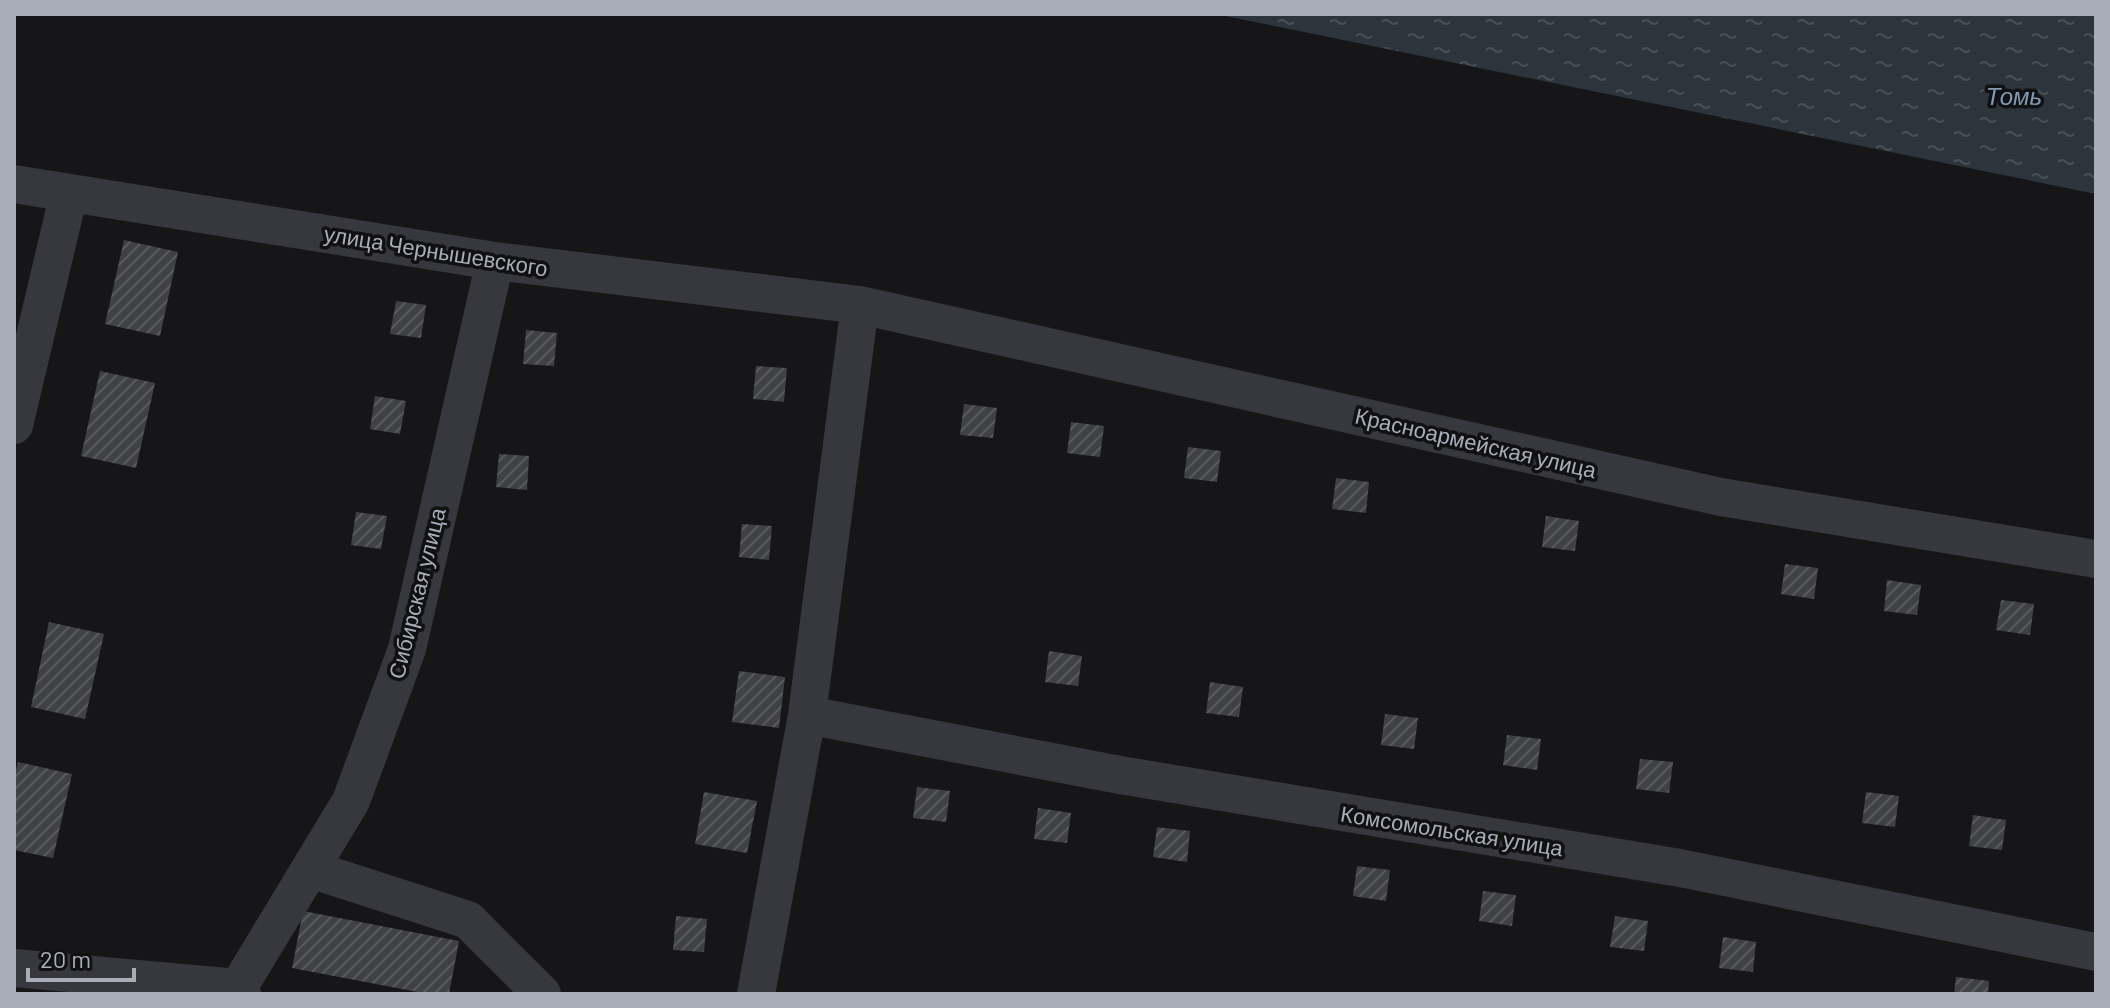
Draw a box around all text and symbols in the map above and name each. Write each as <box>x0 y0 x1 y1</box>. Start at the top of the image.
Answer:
water label: Томь <box>1986 81 2042 110</box>
street label: улица Чернышевского <box>322 219 550 282</box>
street label: Красноармейская улица <box>1353 402 1600 484</box>
street label: Сибирская улица <box>382 504 451 682</box>
street label: Комсомольская улица <box>1339 800 1566 862</box>
scale bar <box>28 932 134 982</box>
text: 20 m <box>40 944 91 973</box>

